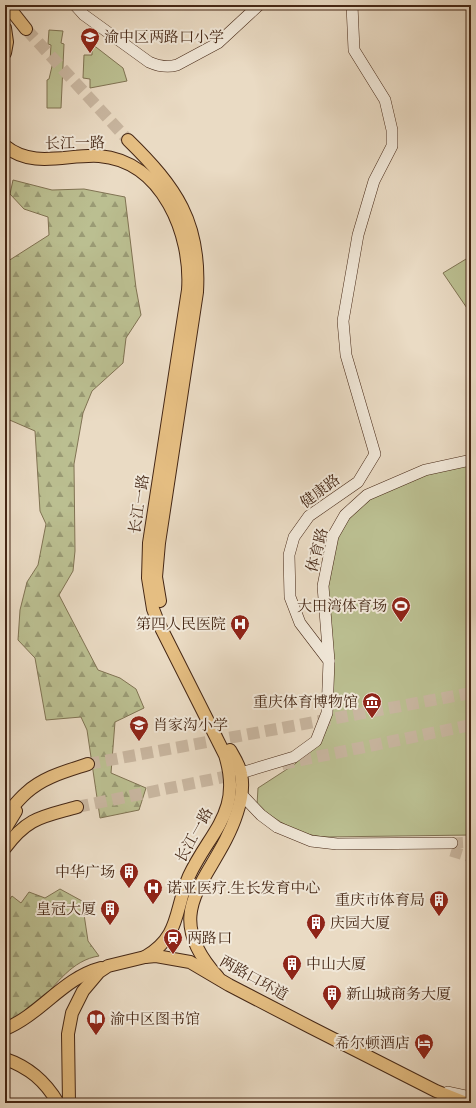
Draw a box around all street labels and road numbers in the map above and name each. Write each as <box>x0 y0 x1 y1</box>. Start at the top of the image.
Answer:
street label: 长江一路 <box>45 132 105 153</box>
street label: 健康路 <box>296 469 343 512</box>
street label: 长江一路 <box>124 473 153 535</box>
street label: 体育路 <box>302 526 332 574</box>
street label: 长江一路 <box>171 804 216 866</box>
street label: 两路口环道 <box>217 951 292 1004</box>

